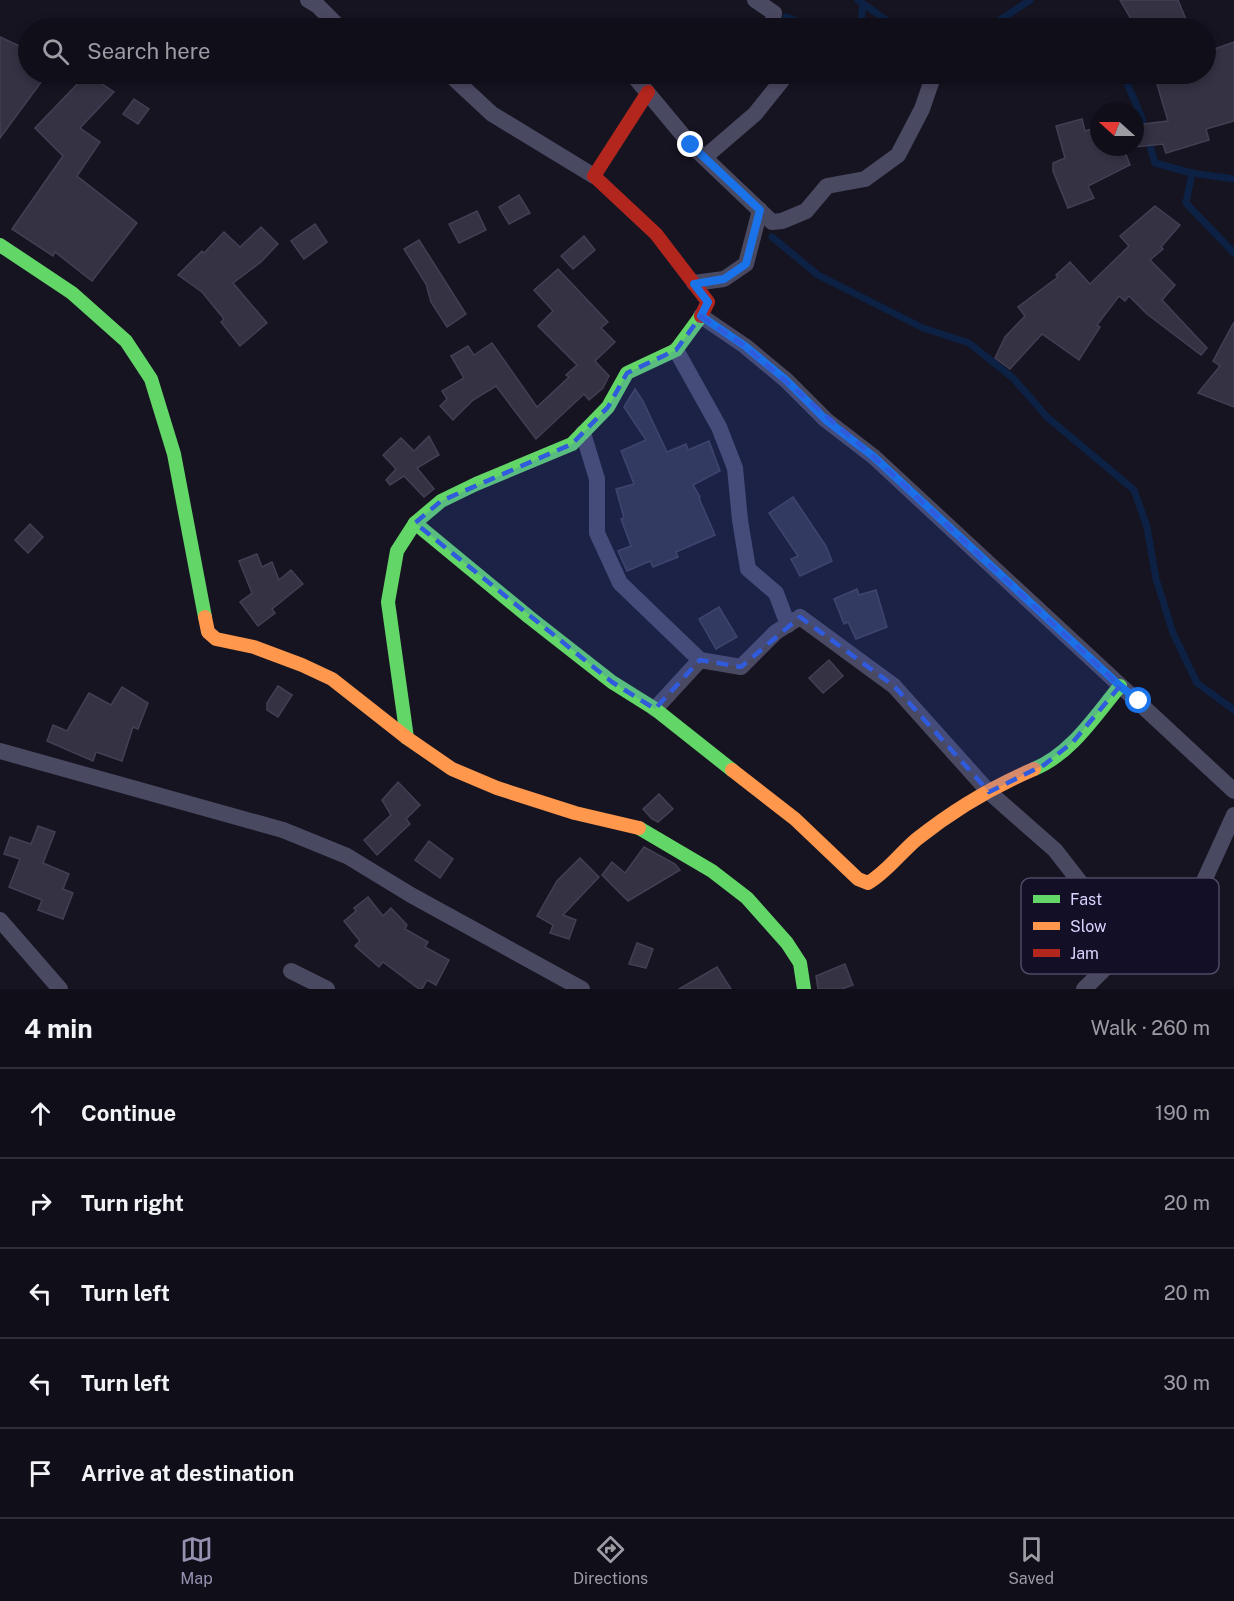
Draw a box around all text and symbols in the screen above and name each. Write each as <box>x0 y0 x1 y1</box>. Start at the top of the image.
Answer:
search box <box>18 18 1216 84</box>
icon: search <box>39 35 72 68</box>
text: Search here <box>87 38 211 64</box>
north arrow <box>1090 102 1144 156</box>
route end <box>677 131 703 157</box>
route start <box>1125 687 1151 713</box>
legend <box>1021 878 1219 974</box>
text: Fast <box>1070 890 1102 909</box>
text: Slow <box>1070 917 1107 936</box>
text: Jam <box>1070 944 1099 963</box>
text: 4 min <box>24 1013 93 1044</box>
text: Walk · 260 m <box>1091 1016 1210 1040</box>
icon: ahead <box>24 1097 57 1130</box>
text: Continue <box>81 1100 176 1126</box>
text: 190 m <box>1155 1101 1210 1125</box>
icon: right <box>24 1187 57 1220</box>
text: Turn right <box>81 1190 184 1216</box>
text: 20 m <box>1164 1191 1210 1215</box>
icon: left <box>24 1277 57 1310</box>
text: Turn left <box>81 1280 170 1306</box>
text: 20 m <box>1164 1281 1210 1305</box>
icon: left <box>24 1367 57 1400</box>
text: Turn left <box>81 1370 170 1396</box>
text: 30 m <box>1163 1371 1210 1395</box>
icon: arrive <box>24 1457 57 1490</box>
text: Arrive at destination <box>81 1460 294 1486</box>
tab: Map <box>180 1533 213 1588</box>
tab: Directions <box>573 1533 648 1588</box>
tab: Saved <box>1008 1533 1054 1588</box>

